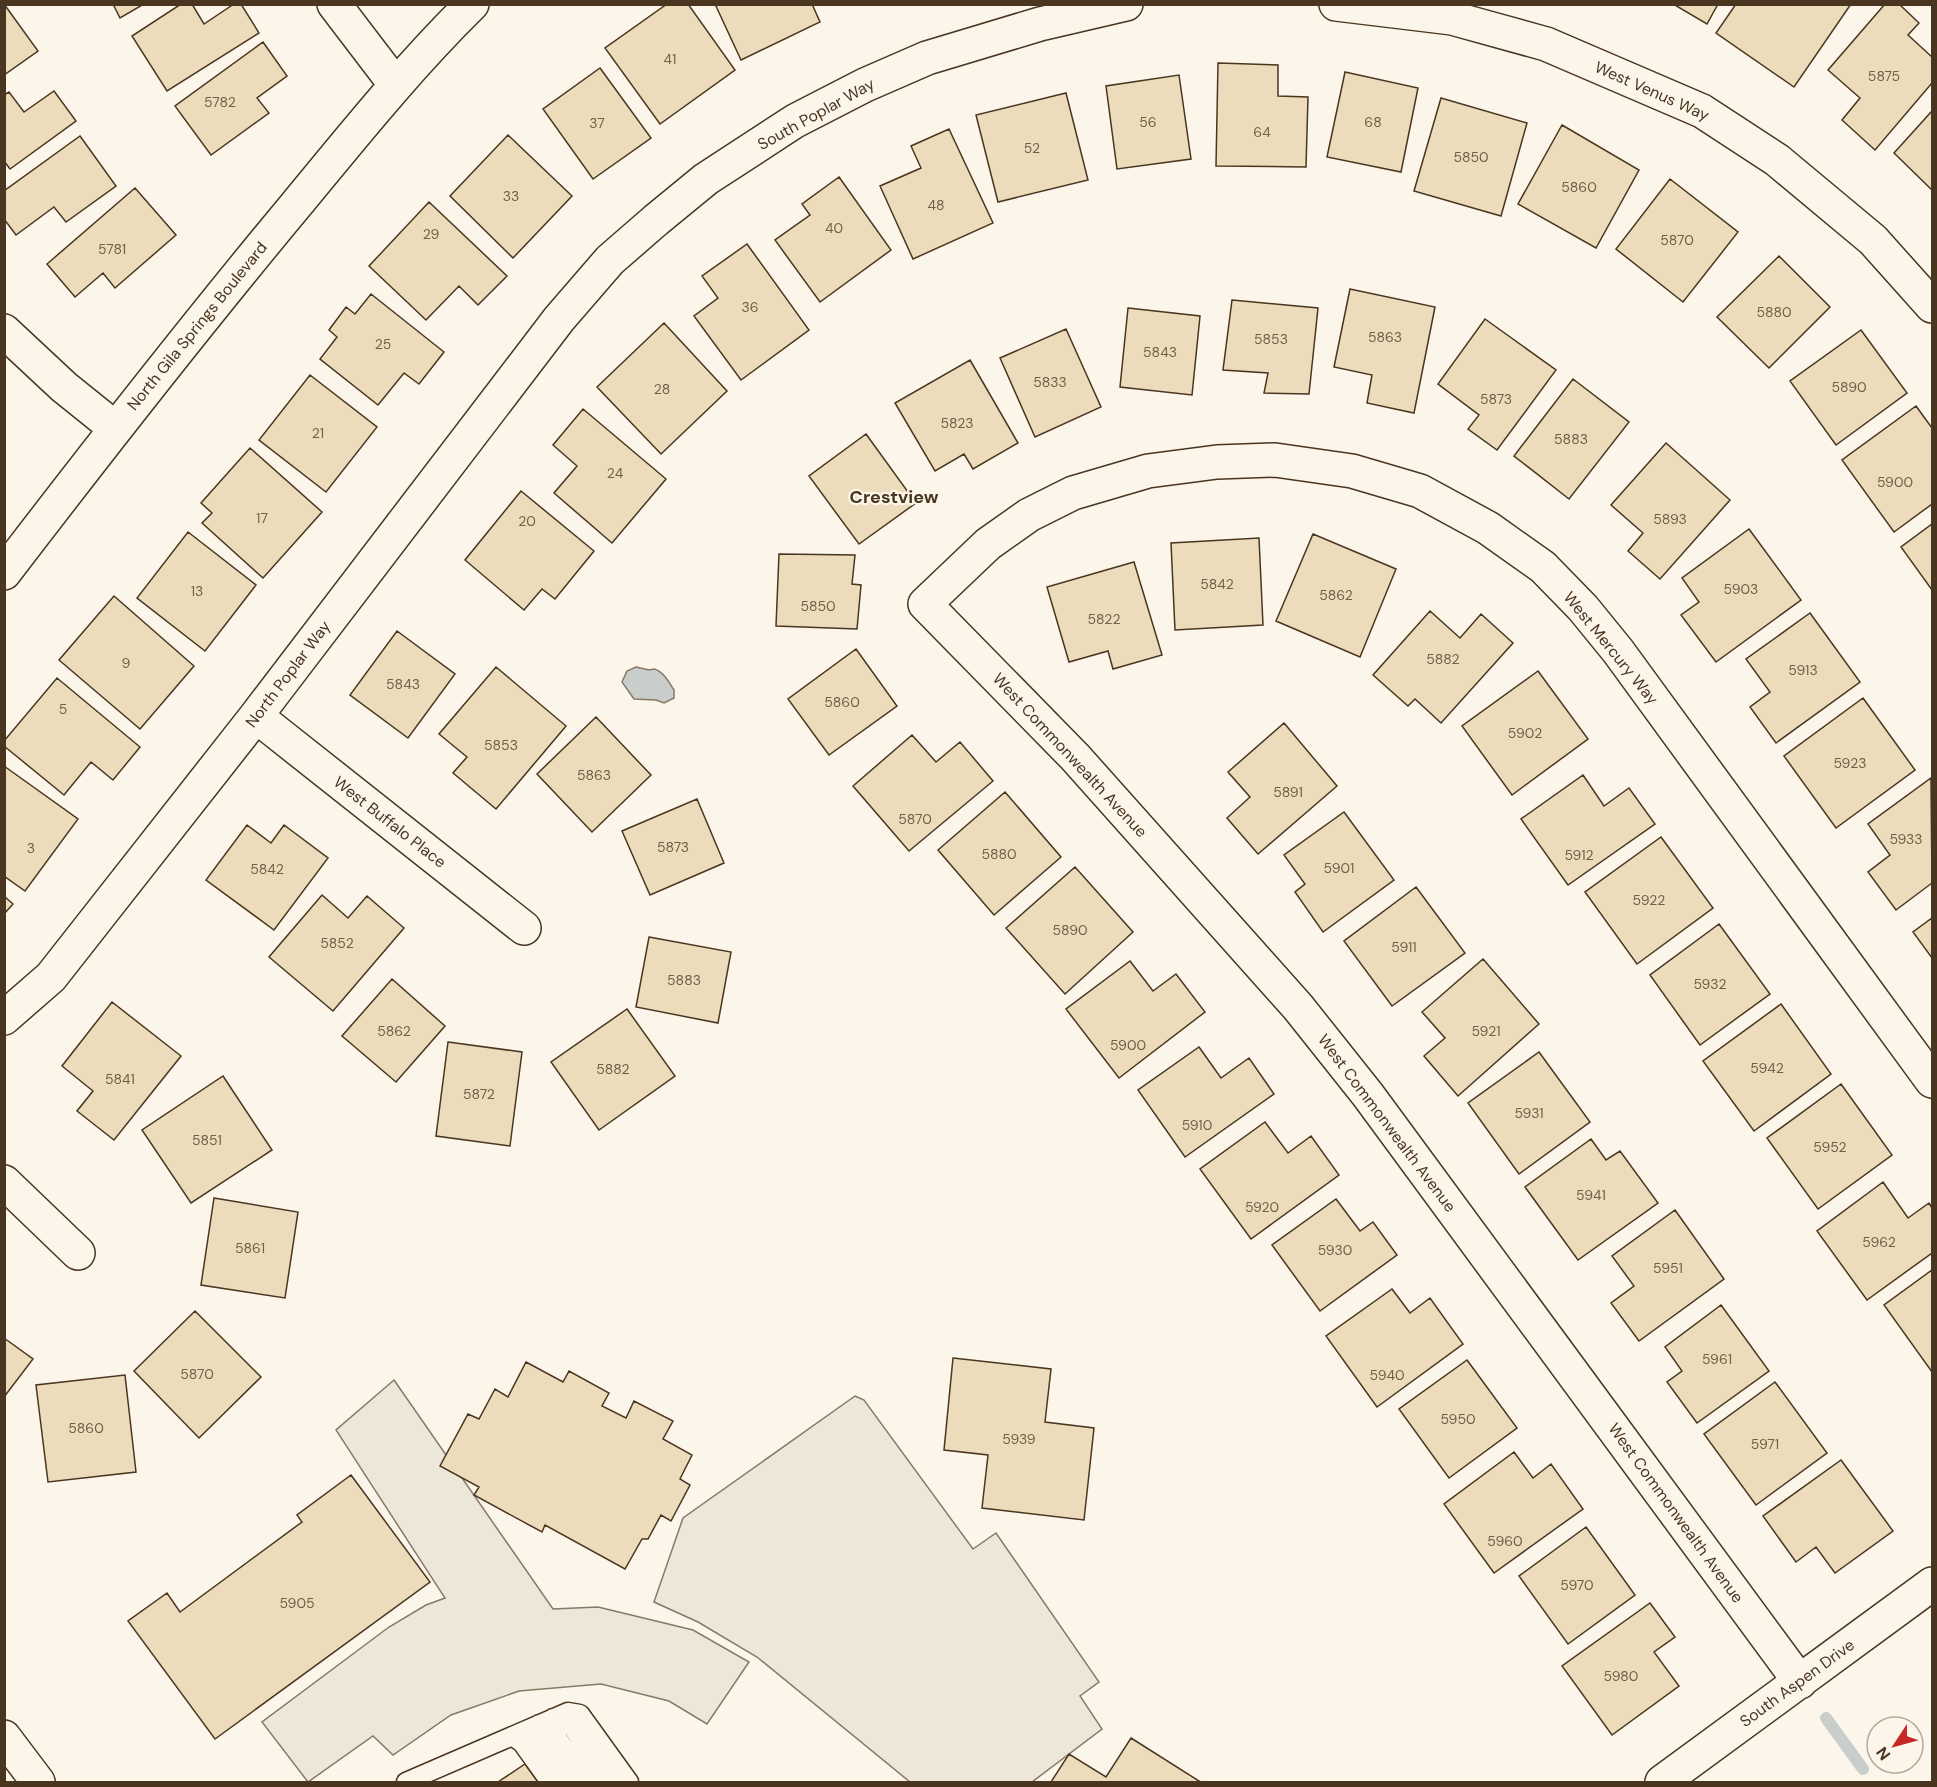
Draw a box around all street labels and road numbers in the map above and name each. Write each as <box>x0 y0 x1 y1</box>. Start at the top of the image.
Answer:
street label: West Venus Way <box>1591 56 1713 126</box>
street label: South Poplar Way <box>754 73 878 155</box>
street label: North Gila Springs Boulevard <box>122 237 272 415</box>
street label: West Mercury Way <box>1559 587 1663 709</box>
street label: North Poplar Way <box>241 616 335 732</box>
street label: West Commonwealth Avenue <box>988 668 1152 842</box>
street label: West Buffalo Place <box>329 772 451 872</box>
street label: West Commonwealth Avenue <box>1313 1030 1461 1216</box>
street label: West Commonwealth Avenue <box>1604 1419 1748 1607</box>
street label: South Aspen Drive <box>1736 1634 1858 1732</box>

